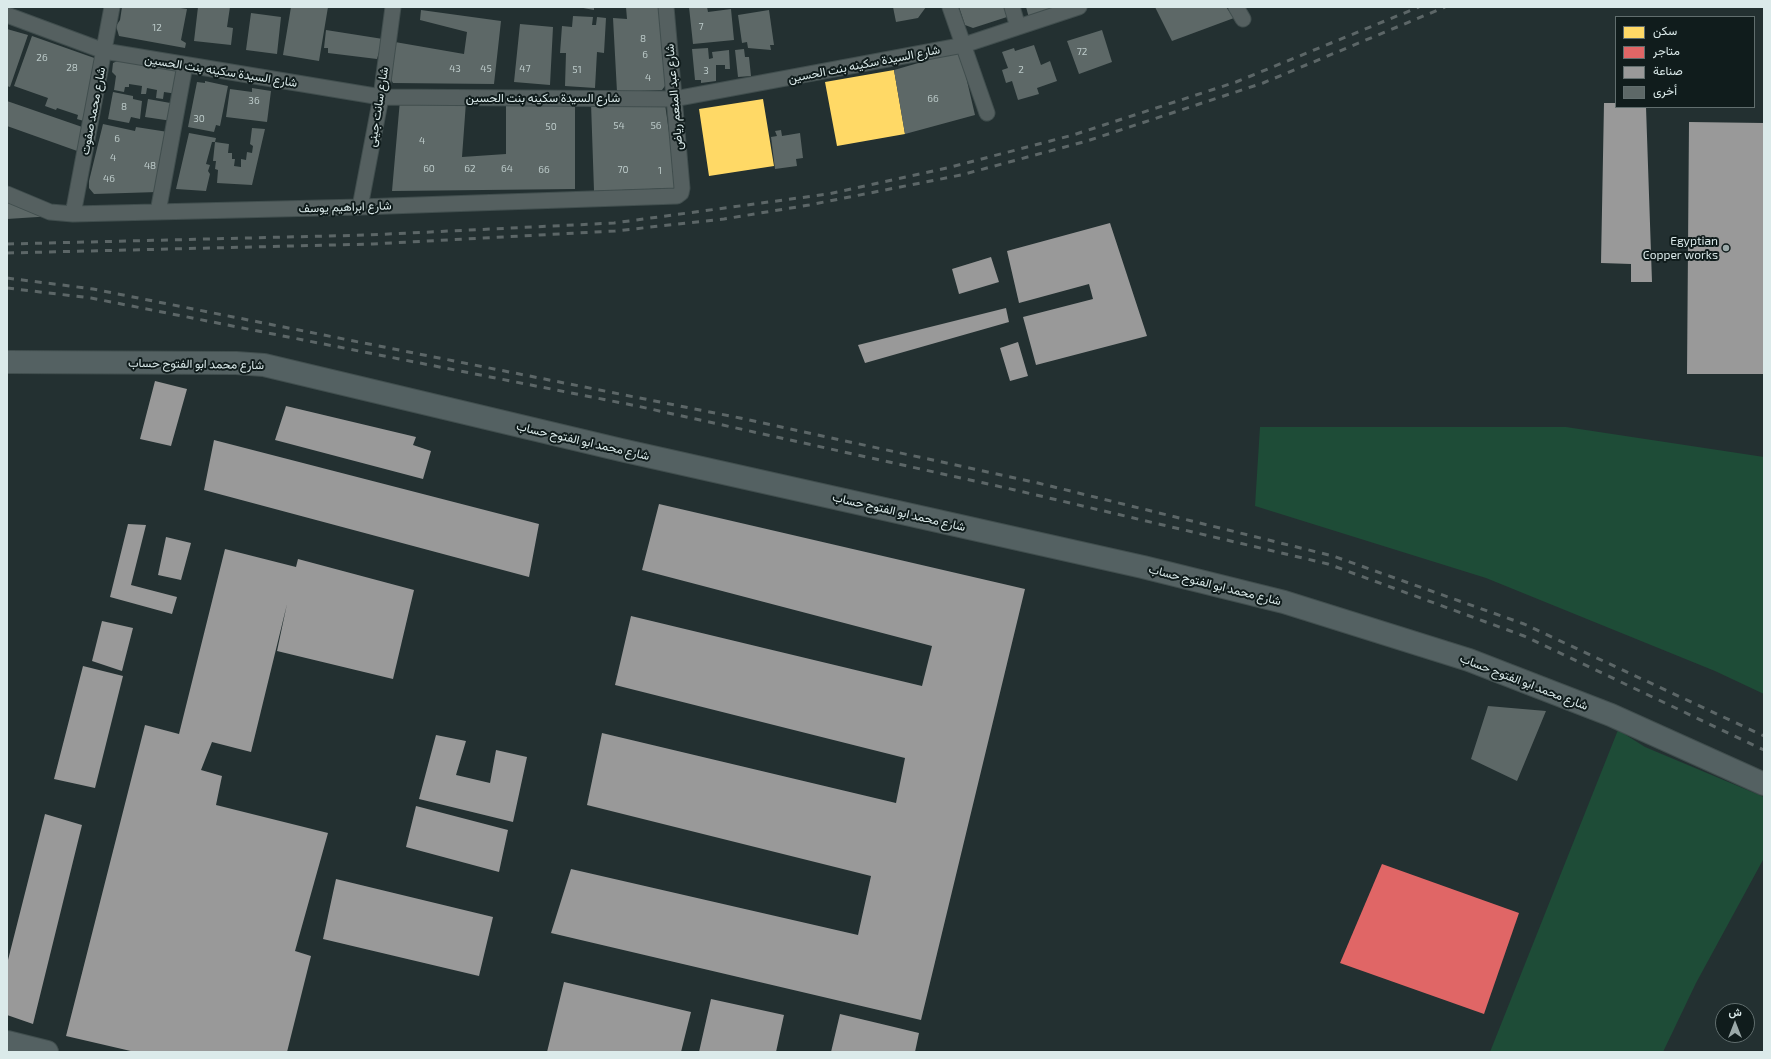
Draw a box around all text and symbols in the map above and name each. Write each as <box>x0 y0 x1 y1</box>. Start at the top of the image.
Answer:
legend <box>1615 16 1755 108</box>
house number: 7 <box>698 21 704 33</box>
house number: 12 <box>152 22 162 34</box>
text: سكن <box>1653 23 1677 37</box>
house number: 8 <box>640 33 646 45</box>
street label: شارع السيدة سكينه بنت الحسين <box>787 42 941 86</box>
street label: شارع عبد المنعم رياض <box>662 43 686 151</box>
text: متاجر <box>1653 43 1680 57</box>
house number: 72 <box>1077 46 1087 58</box>
house number: 6 <box>642 49 648 61</box>
house number: 26 <box>36 52 48 64</box>
street label: شارع السيدة سكينه بنت الحسين <box>144 52 298 90</box>
house number: 28 <box>66 62 78 74</box>
house number: 43 <box>449 63 461 75</box>
house number: 45 <box>480 63 492 75</box>
house number: 47 <box>519 63 531 75</box>
text: صناعة <box>1653 63 1683 77</box>
house number: 51 <box>572 64 582 76</box>
house number: 2 <box>1018 64 1024 76</box>
house number: 3 <box>703 65 709 77</box>
street label: شارع محمد صفوت <box>77 66 109 156</box>
street label: شارع سانت جينى <box>365 66 391 148</box>
house number: 4 <box>645 72 651 84</box>
text: أخرى <box>1653 83 1677 97</box>
street label: شارع السيدة سكينه بنت الحسين <box>466 91 620 105</box>
house number: 66 <box>927 93 939 105</box>
house number: 36 <box>248 95 260 107</box>
house number: 8 <box>121 101 127 113</box>
house number: 30 <box>193 113 205 125</box>
house number: 54 <box>613 120 625 132</box>
house number: 56 <box>650 120 662 132</box>
house number: 50 <box>545 121 557 133</box>
house number: 6 <box>114 133 120 145</box>
house number: 4 <box>419 135 425 147</box>
house number: 4 <box>110 152 116 164</box>
house number: 48 <box>144 160 156 172</box>
house number: 60 <box>423 163 435 175</box>
house number: 62 <box>464 163 476 175</box>
house number: 64 <box>501 163 513 175</box>
house number: 66 <box>538 164 550 176</box>
house number: 70 <box>617 164 629 176</box>
house number: 1 <box>658 165 662 177</box>
house number: 46 <box>103 173 115 185</box>
street label: شارع ابراهيم يوسف <box>298 198 392 216</box>
place label: Egyptian Copper works <box>1643 234 1718 262</box>
marker: Egyptian Copper works <box>1721 243 1731 253</box>
street label: شارع محمد ابو الفتوح حساب <box>128 356 264 372</box>
street label: شارع محمد ابو الفتوح حساب <box>515 419 651 463</box>
street label: شارع محمد ابو الفتوح حساب <box>831 490 967 534</box>
street label: شارع محمد ابو الفتوح حساب <box>1147 562 1283 608</box>
street label: شارع محمد ابو الفتوح حساب <box>1458 651 1590 713</box>
north arrow <box>1715 1003 1755 1043</box>
text: ش <box>1728 1005 1742 1018</box>

